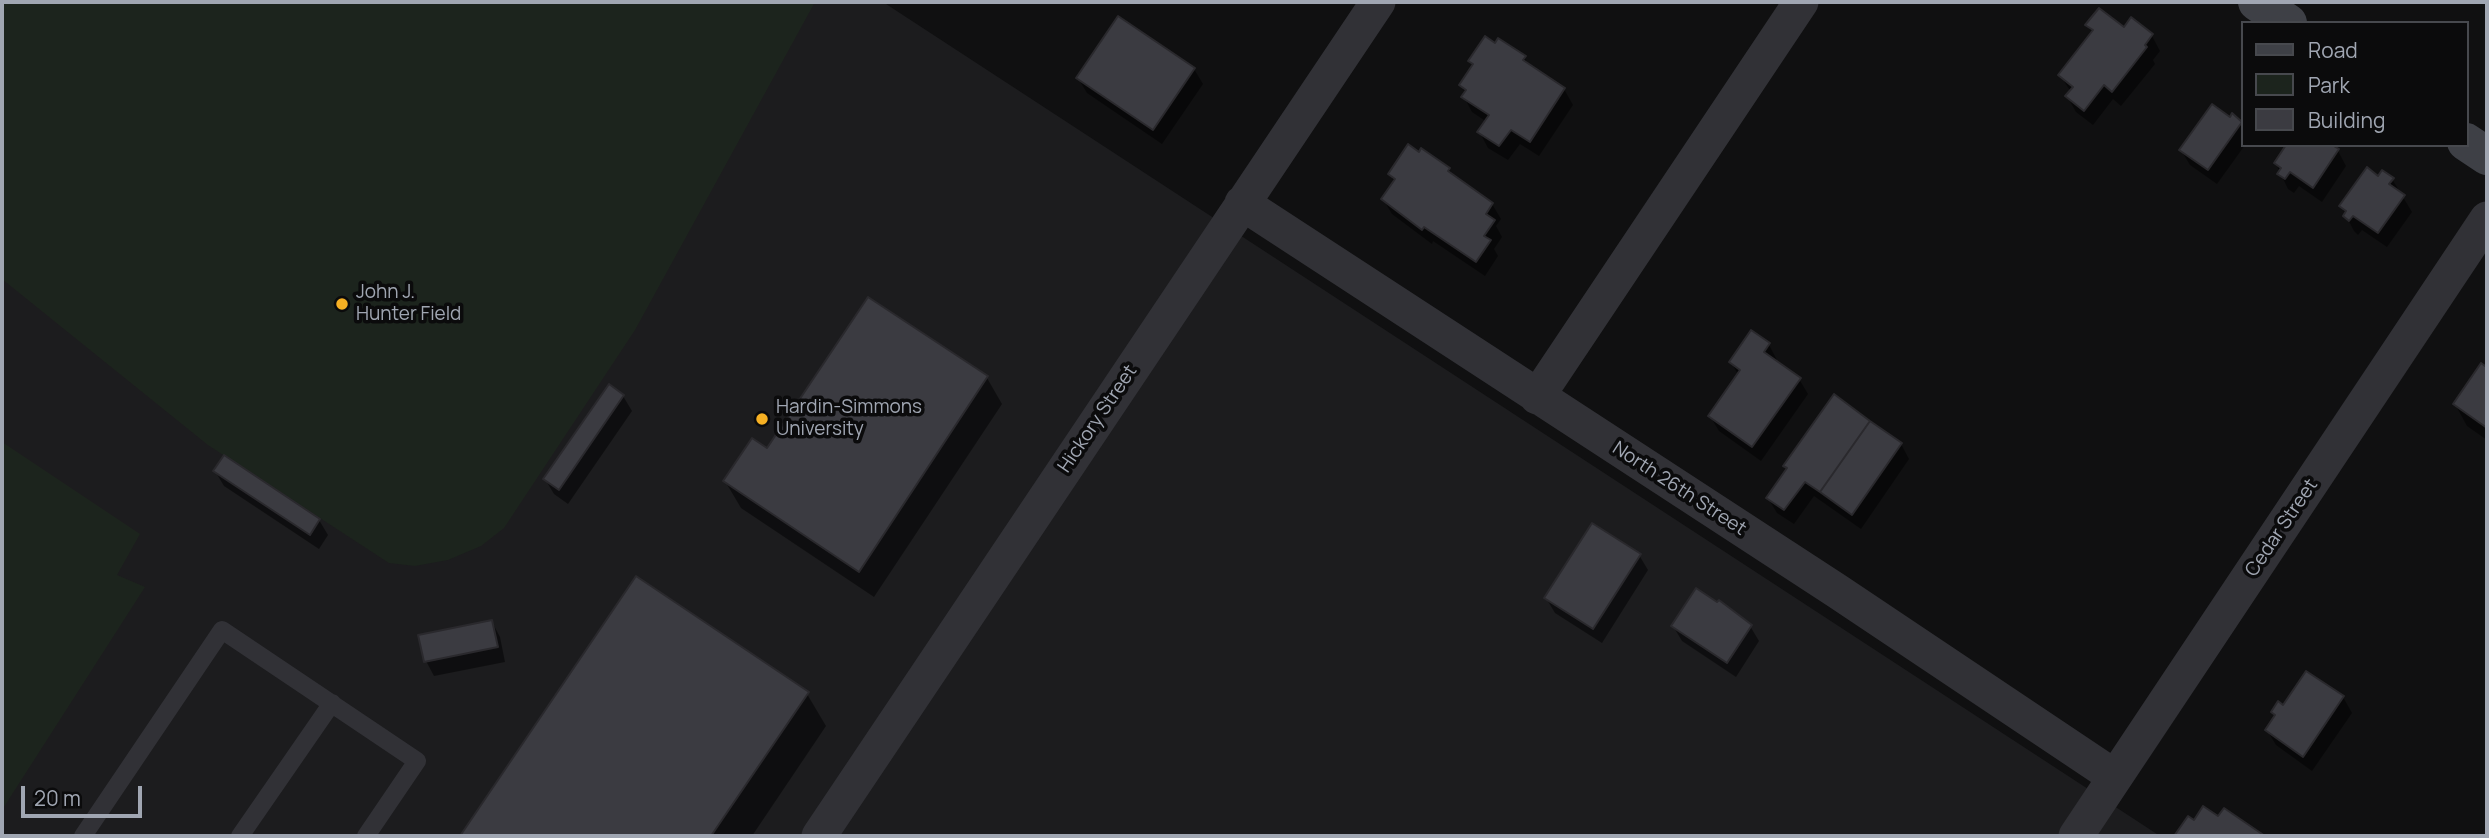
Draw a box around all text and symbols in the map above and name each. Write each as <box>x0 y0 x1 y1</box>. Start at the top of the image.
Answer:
legend <box>2240 21 2468 147</box>
text: Road <box>2308 36 2358 64</box>
text: Park <box>2308 71 2350 99</box>
text: Building <box>2308 106 2385 134</box>
place label: John J. Hunter Field <box>356 282 461 326</box>
marker: John J. Hunter Field <box>334 296 350 312</box>
street label: Hickory Street <box>1054 361 1142 477</box>
place label: Hardin-Simmons University <box>776 397 922 441</box>
marker: Hardin-Simmons University <box>754 411 770 427</box>
street label: North 26th Street <box>1608 437 1750 541</box>
street label: Cedar Street <box>2241 475 2323 581</box>
scale bar <box>24 772 145 816</box>
text: 20 m <box>34 784 81 812</box>

